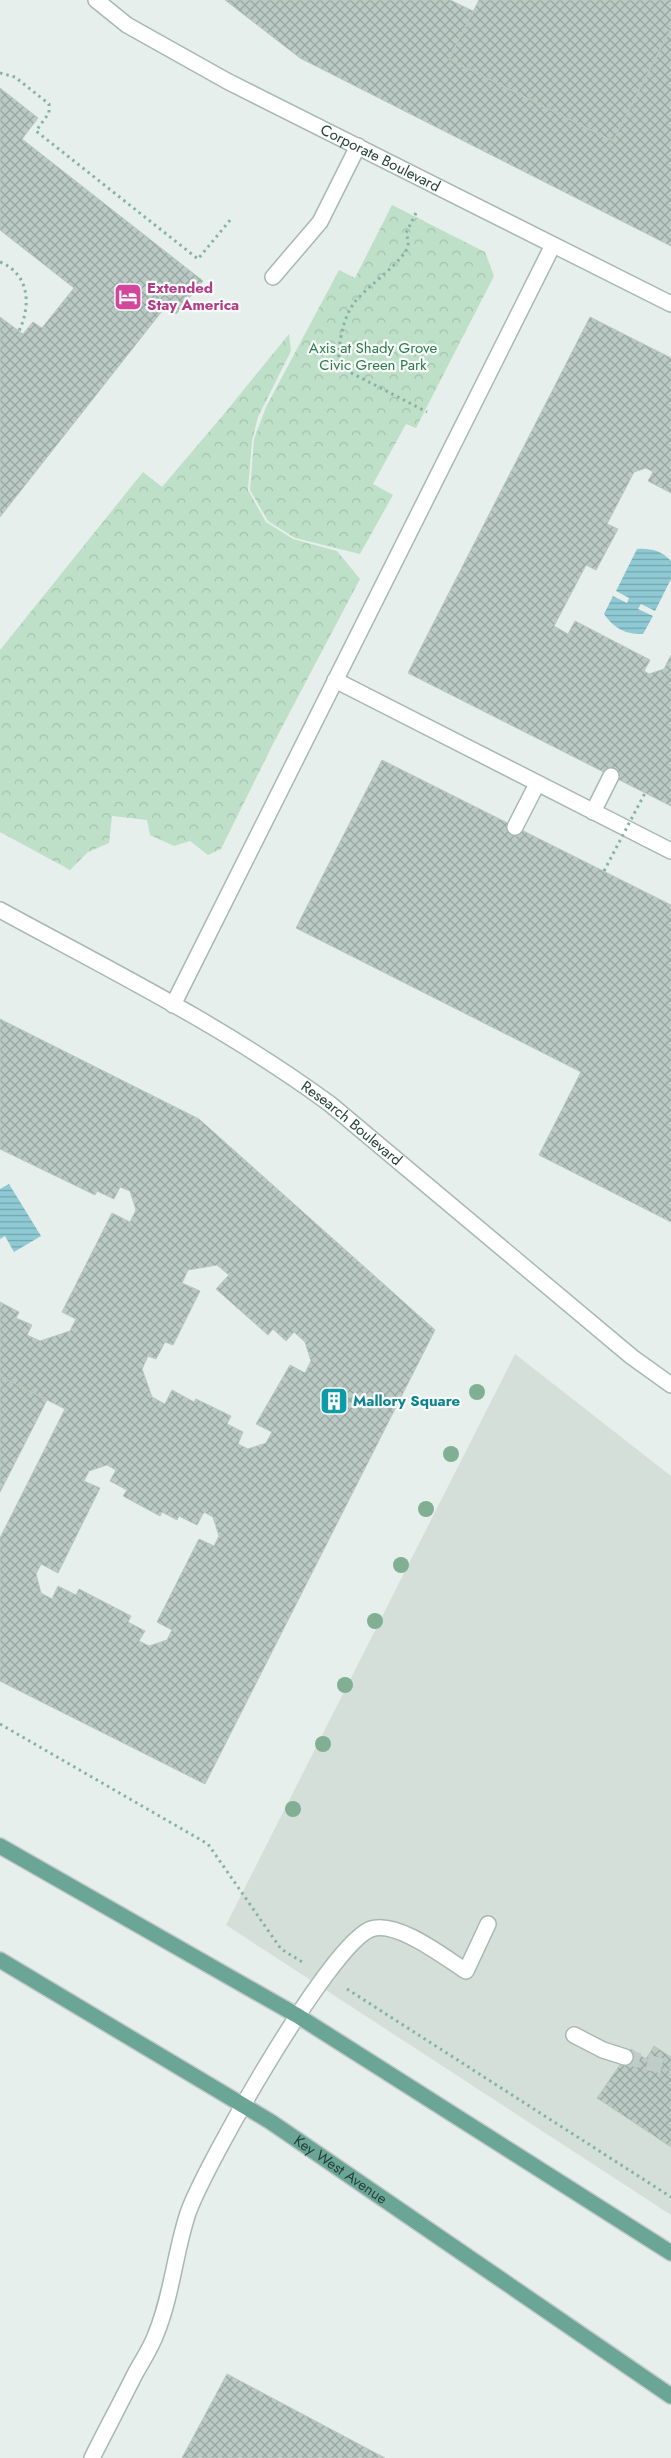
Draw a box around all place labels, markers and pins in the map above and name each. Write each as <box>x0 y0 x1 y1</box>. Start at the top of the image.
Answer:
place label: Extended Stay America <box>147 277 239 316</box>
hotel icon: Extended Stay America <box>113 282 143 312</box>
building icon: Mallory Square <box>319 1386 349 1416</box>
place label: Mallory Square <box>353 1390 461 1412</box>

